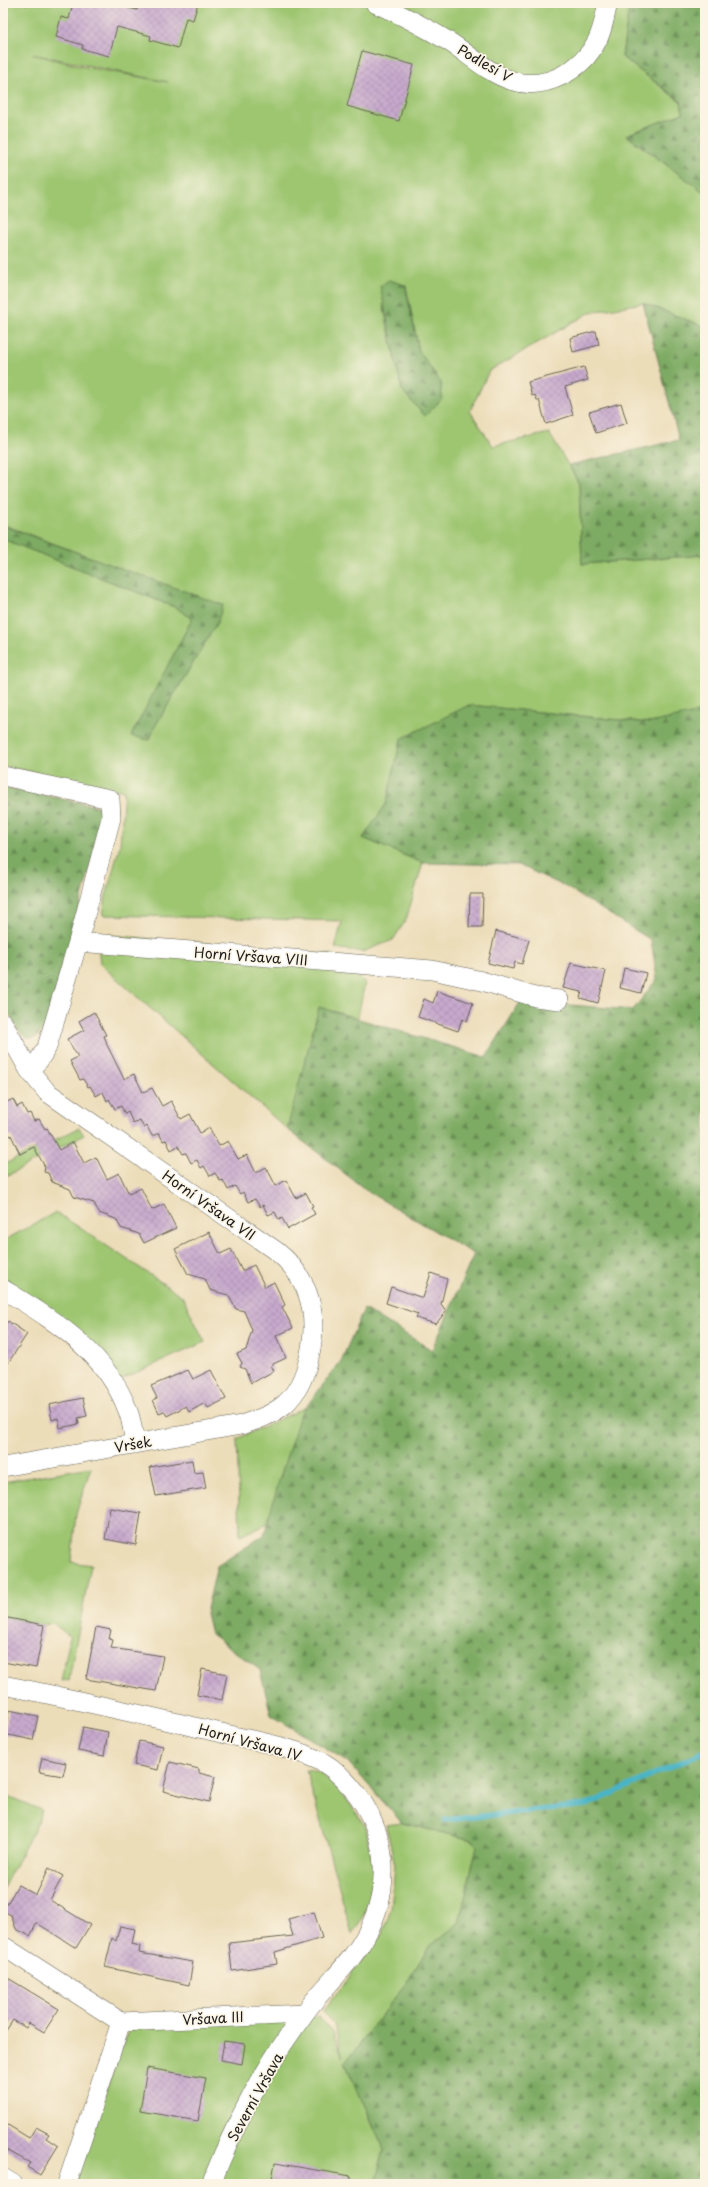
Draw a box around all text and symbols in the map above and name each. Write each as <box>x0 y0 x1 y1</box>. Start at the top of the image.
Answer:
street label: Podlesí V <box>454 39 517 87</box>
street label: Horní Vršava VIII <box>193 942 309 970</box>
street label: Horní Vršava VII <box>158 1165 260 1245</box>
street label: Vršek <box>113 1430 154 1458</box>
street label: Horní Vršava IV <box>196 1718 304 1766</box>
street label: Vršava III <box>182 2006 244 2030</box>
street label: Severní Vršava <box>222 2049 288 2145</box>

